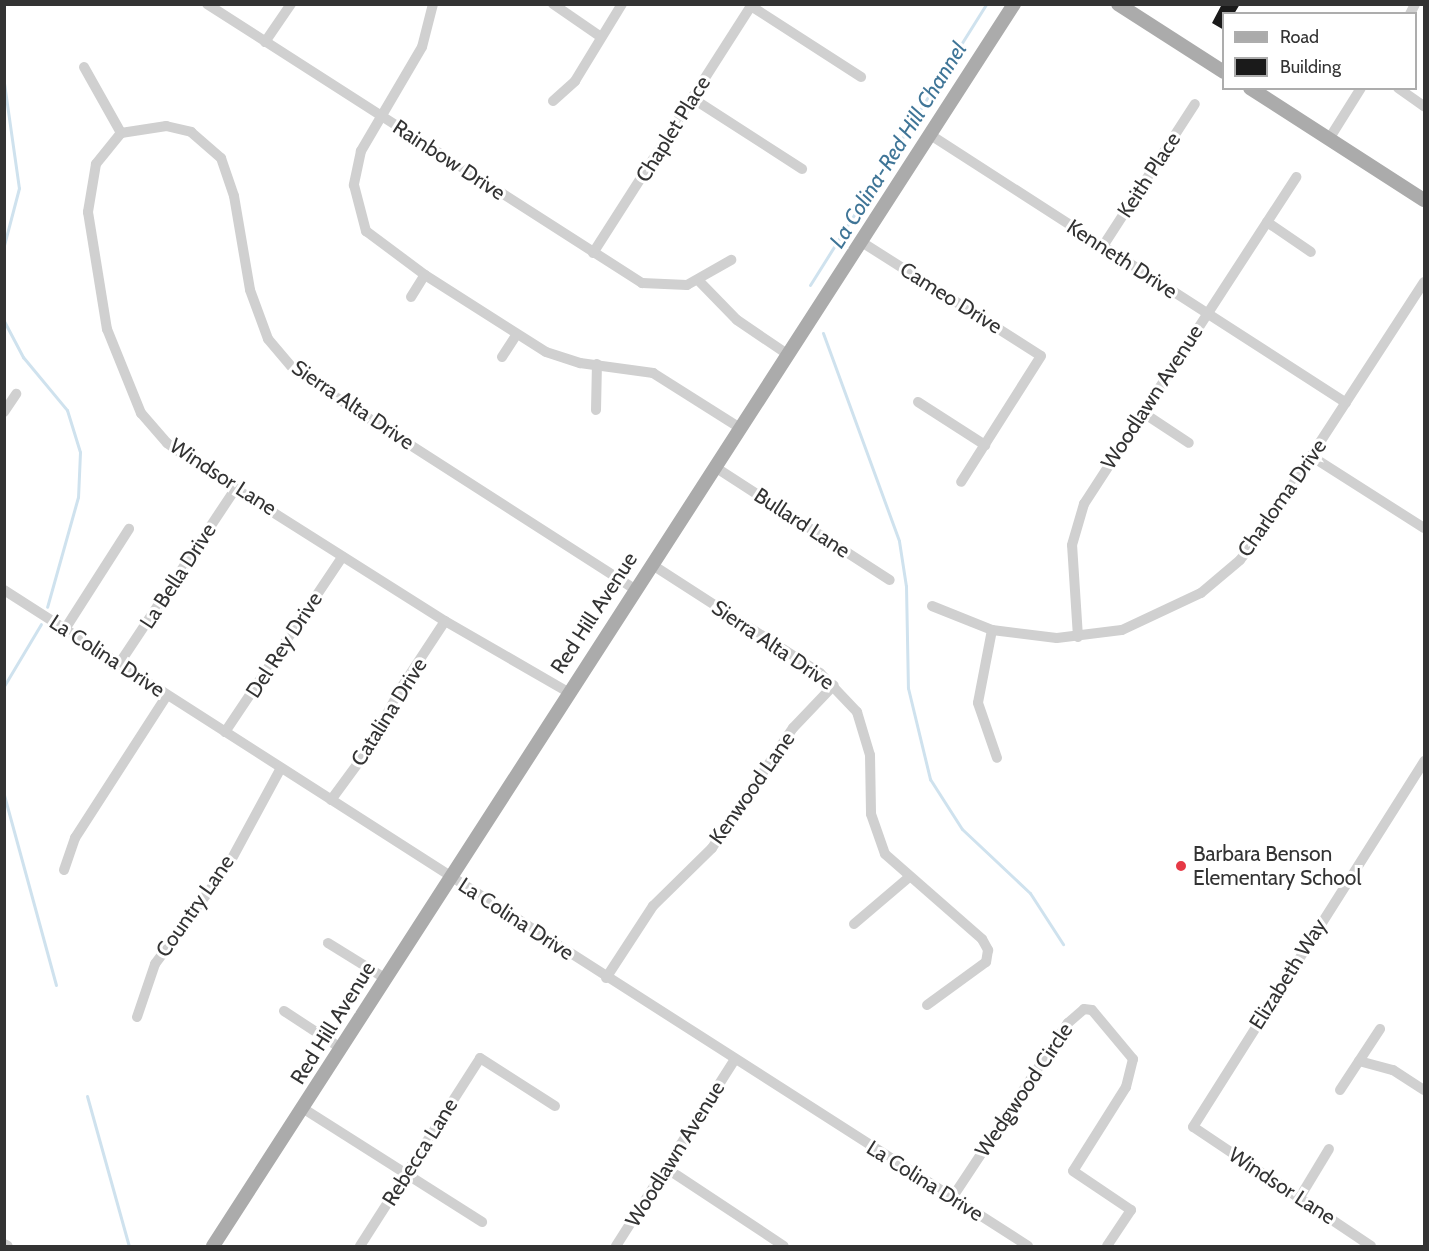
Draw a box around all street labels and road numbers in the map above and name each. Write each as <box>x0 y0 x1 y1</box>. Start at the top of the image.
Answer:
street label: Chaplet Place <box>630 71 716 187</box>
street label: Rainbow Drive <box>388 114 510 206</box>
street label: Keith Place <box>1112 128 1186 222</box>
street label: Kenneth Drive <box>1062 214 1182 304</box>
street label: Cameo Drive <box>895 257 1007 339</box>
street label: Woodlawn Avenue <box>1096 320 1208 474</box>
street label: Sierra Alta Drive <box>287 355 419 455</box>
street label: Windsor Lane <box>165 433 281 521</box>
street label: Charloma Drive <box>1232 434 1332 562</box>
street label: Bullard Lane <box>749 483 855 563</box>
street label: La Bella Drive <box>135 519 221 633</box>
street label: Red Hill Avenue <box>545 548 643 678</box>
street label: Del Rey Drive <box>241 587 327 703</box>
street label: Sierra Alta Drive <box>707 595 839 695</box>
street label: La Colina Drive <box>45 609 169 703</box>
street label: Catalina Drive <box>346 653 432 771</box>
street label: Kenwood Lane <box>704 727 800 849</box>
street label: Country Lane <box>151 850 239 962</box>
street label: La Colina Drive <box>454 872 578 966</box>
street label: Elizabeth Way <box>1244 914 1332 1034</box>
street label: Red Hill Avenue <box>285 957 381 1089</box>
street label: Wedgwood Circle <box>970 1018 1078 1162</box>
street label: Woodlawn Avenue <box>620 1077 730 1231</box>
street label: Rebecca Lane <box>377 1093 463 1211</box>
street label: La Colina Drive <box>862 1135 988 1227</box>
street label: Windsor Lane <box>1224 1142 1340 1230</box>

